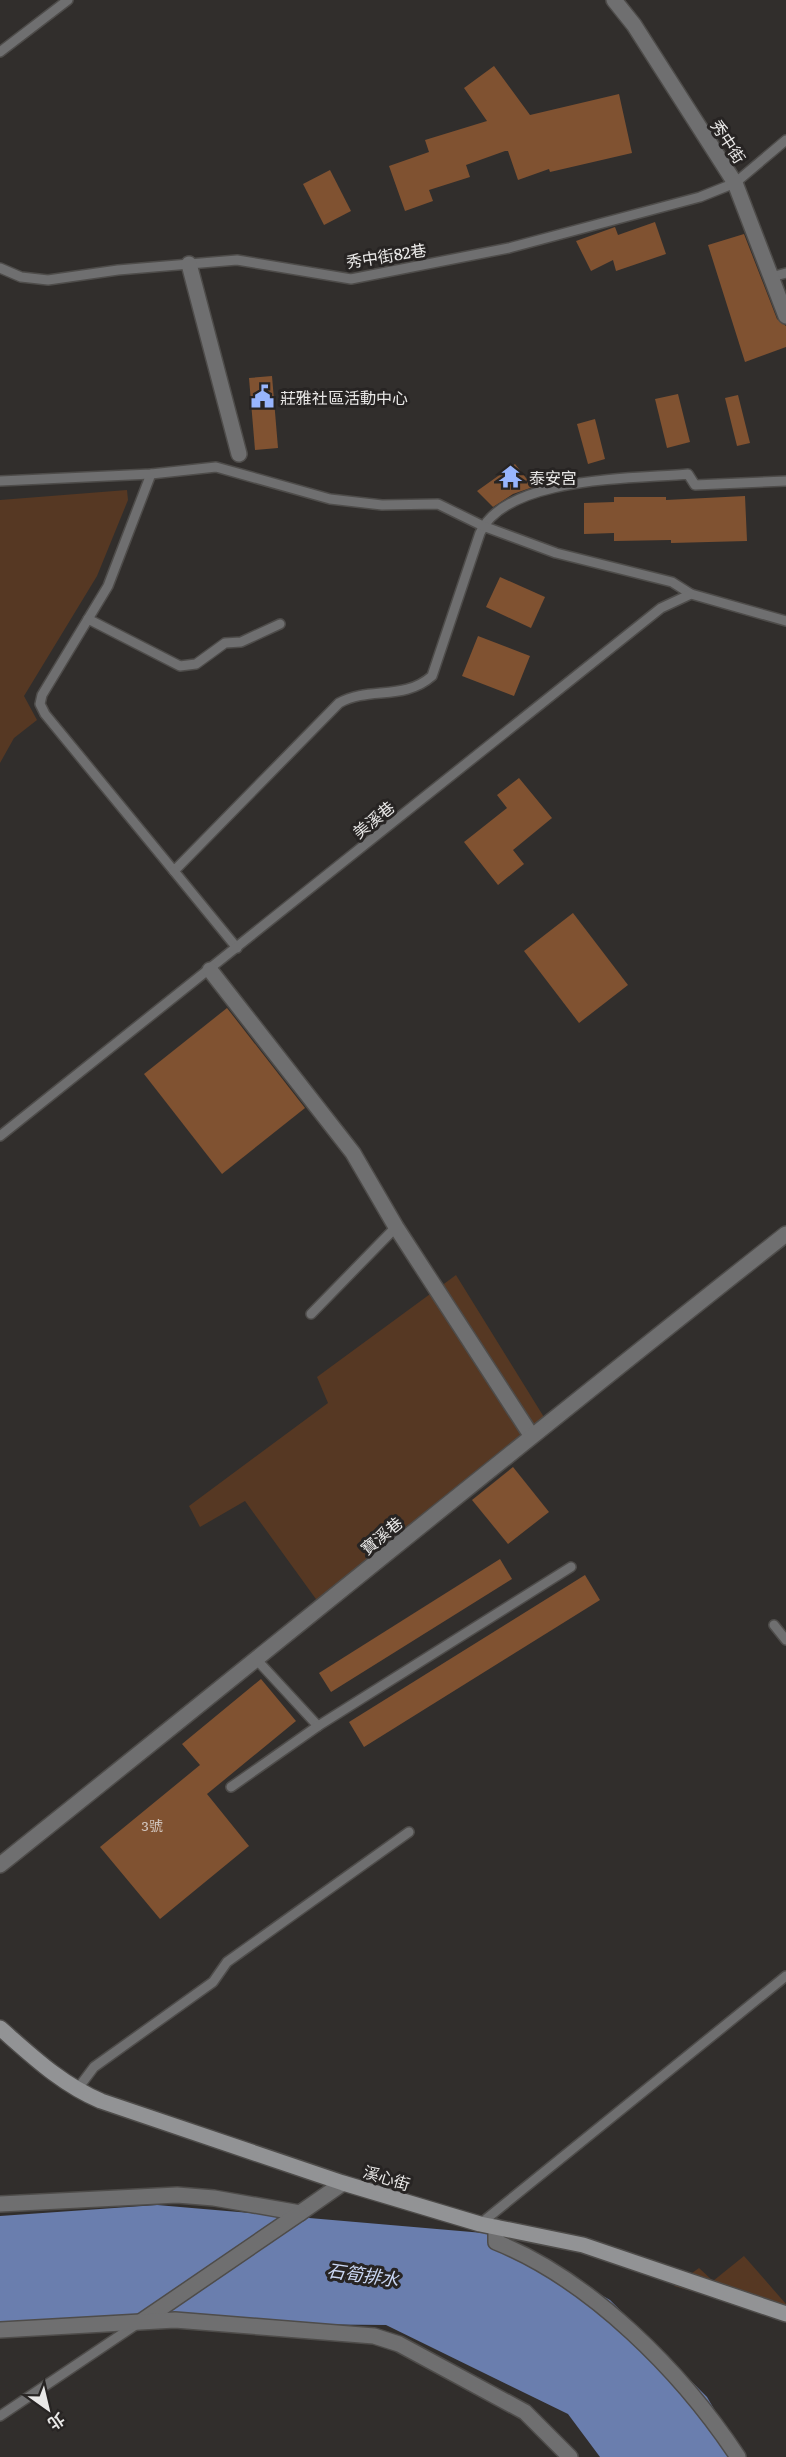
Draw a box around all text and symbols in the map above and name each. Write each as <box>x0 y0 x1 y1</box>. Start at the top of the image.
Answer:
street label: 秀中街 <box>706 114 752 168</box>
street label: 秀中街82巷 <box>344 237 428 273</box>
public building icon: 莊雅社區活動中心 <box>249 384 275 410</box>
place label: 莊雅社區活動中心 <box>280 385 408 409</box>
temple icon: 泰安宮 <box>498 464 524 490</box>
place label: 泰安宮 <box>529 465 577 489</box>
street label: 美溪巷 <box>347 795 399 843</box>
street label: 寶溪巷 <box>355 1510 407 1560</box>
house number: 3號 <box>141 1815 163 1835</box>
street label: 溪心街 <box>361 2159 413 2195</box>
water label: 石筍排水 <box>325 2256 402 2293</box>
north arrow <box>18 2379 78 2439</box>
text: 北 <box>44 2408 70 2437</box>

